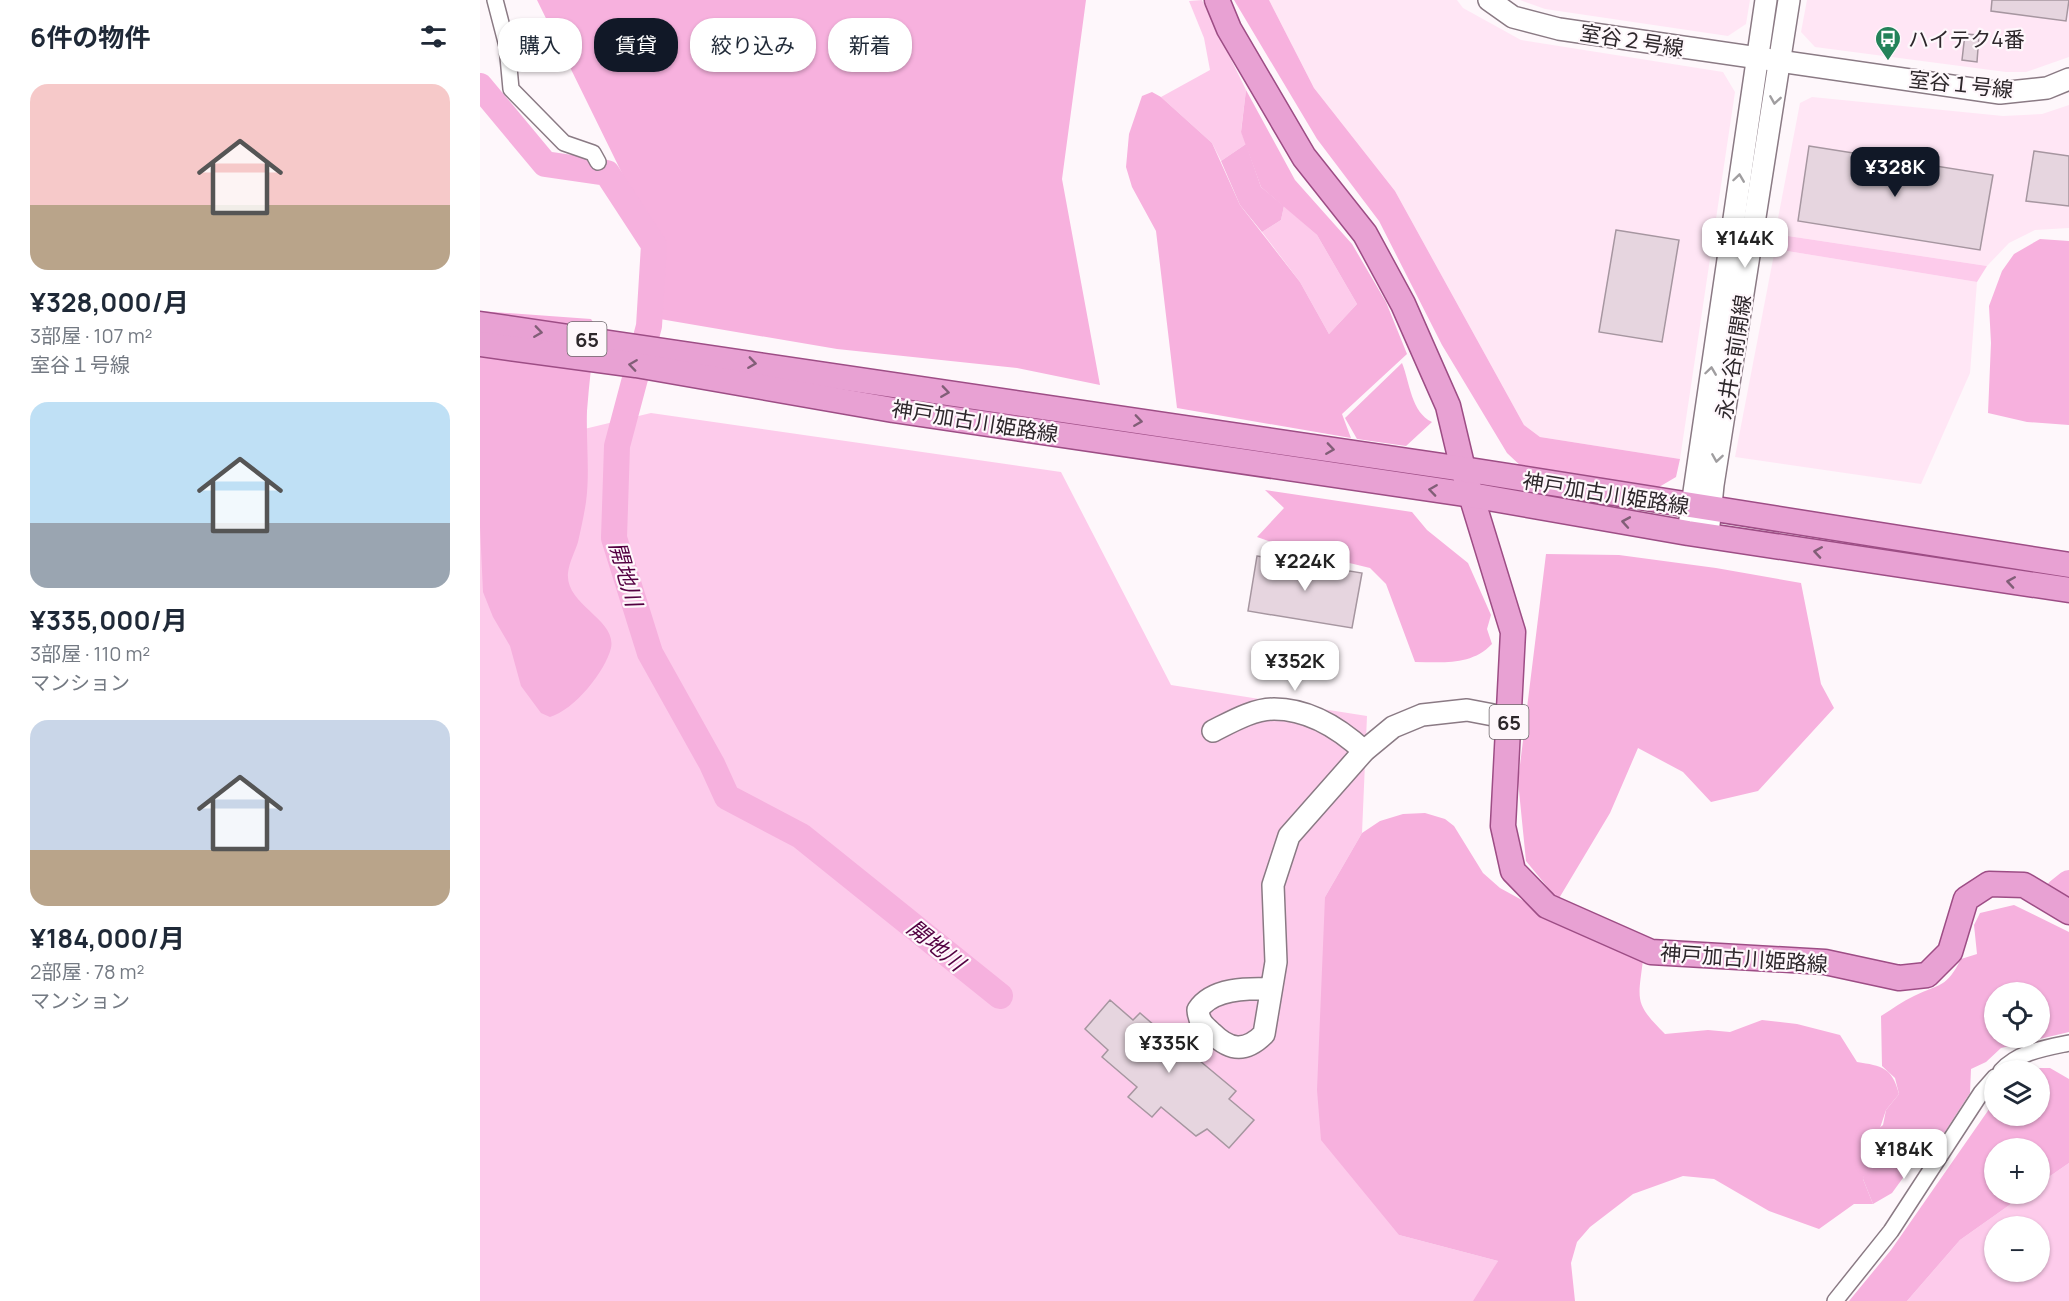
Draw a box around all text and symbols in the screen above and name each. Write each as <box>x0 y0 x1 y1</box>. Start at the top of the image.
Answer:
chip: 購入 <box>498 18 582 72</box>
chip: 賃貸 <box>594 18 678 72</box>
chip: 絞り込み <box>690 18 816 72</box>
chip: 新着 <box>828 18 912 72</box>
street label: 室谷２号線 <box>1578 18 1686 62</box>
text: 6件の物件 <box>30 19 150 55</box>
icon: filters <box>417 20 450 53</box>
bus stop icon: ハイテク4番 <box>1873 24 1903 62</box>
place label: ハイテク4番 <box>1908 25 2025 53</box>
street label: 室谷１号線 <box>1907 65 2015 103</box>
one-way arrow <box>1769 95 1781 104</box>
icon: home <box>186 123 294 231</box>
pin: ¥328K <box>1853 147 1937 198</box>
text: ¥328K <box>1865 153 1925 180</box>
one-way arrow <box>1732 174 1744 183</box>
pin: ¥144K <box>1703 218 1787 269</box>
text: ¥144K <box>1716 224 1774 251</box>
text: ¥328,000/月 <box>30 284 189 320</box>
street label: 永井谷前開線 <box>1709 293 1757 421</box>
text: 3部屋 · 107 m² <box>30 322 153 349</box>
road number: 65 <box>568 322 606 356</box>
one-way arrow <box>533 326 543 338</box>
text: 室谷１号線 <box>30 351 130 378</box>
one-way arrow <box>747 357 756 369</box>
one-way arrow <box>629 359 638 371</box>
one-way arrow <box>1704 367 1716 376</box>
one-way arrow <box>940 385 949 397</box>
street label: 神戸加古川姫路線 <box>890 394 1060 448</box>
one-way arrow <box>1133 414 1142 426</box>
icon: home <box>186 441 294 549</box>
one-way arrow <box>1326 443 1335 455</box>
one-way arrow <box>1712 453 1724 463</box>
street label: 神戸加古川姫路線 <box>1521 466 1691 520</box>
one-way arrow <box>1429 484 1438 496</box>
one-way arrow <box>1621 516 1631 529</box>
water label: 開地川 <box>602 538 650 612</box>
pin: ¥224K <box>1263 541 1347 592</box>
text: ¥224K <box>1275 547 1335 574</box>
one-way arrow <box>1814 547 1823 559</box>
one-way arrow <box>2007 576 2016 588</box>
text: ¥335,000/月 <box>30 602 188 638</box>
text: 3部屋 · 110 m² <box>30 640 150 667</box>
pin: ¥352K <box>1253 641 1337 692</box>
text: ¥352K <box>1265 647 1325 674</box>
text: マンション <box>30 669 130 696</box>
road number: 65 <box>1490 705 1528 739</box>
icon: home <box>186 759 294 867</box>
water label: 開地川 <box>901 913 973 979</box>
text: ¥184,000/月 <box>30 920 185 956</box>
street label: 神戸加古川姫路線 <box>1659 938 1829 978</box>
text: 2部屋 · 78 m² <box>30 958 145 985</box>
map controls <box>1984 982 2050 1282</box>
button: locate <box>1984 982 2050 1048</box>
text: マンション <box>30 987 130 1014</box>
pin: ¥335K <box>1127 1023 1211 1074</box>
text: ¥335K <box>1139 1029 1199 1056</box>
button: layers <box>1984 1060 2050 1126</box>
pin: ¥184K <box>1862 1129 1946 1180</box>
text: ¥184K <box>1875 1135 1933 1162</box>
button: + <box>1984 1138 2050 1204</box>
button: − <box>1984 1216 2050 1282</box>

